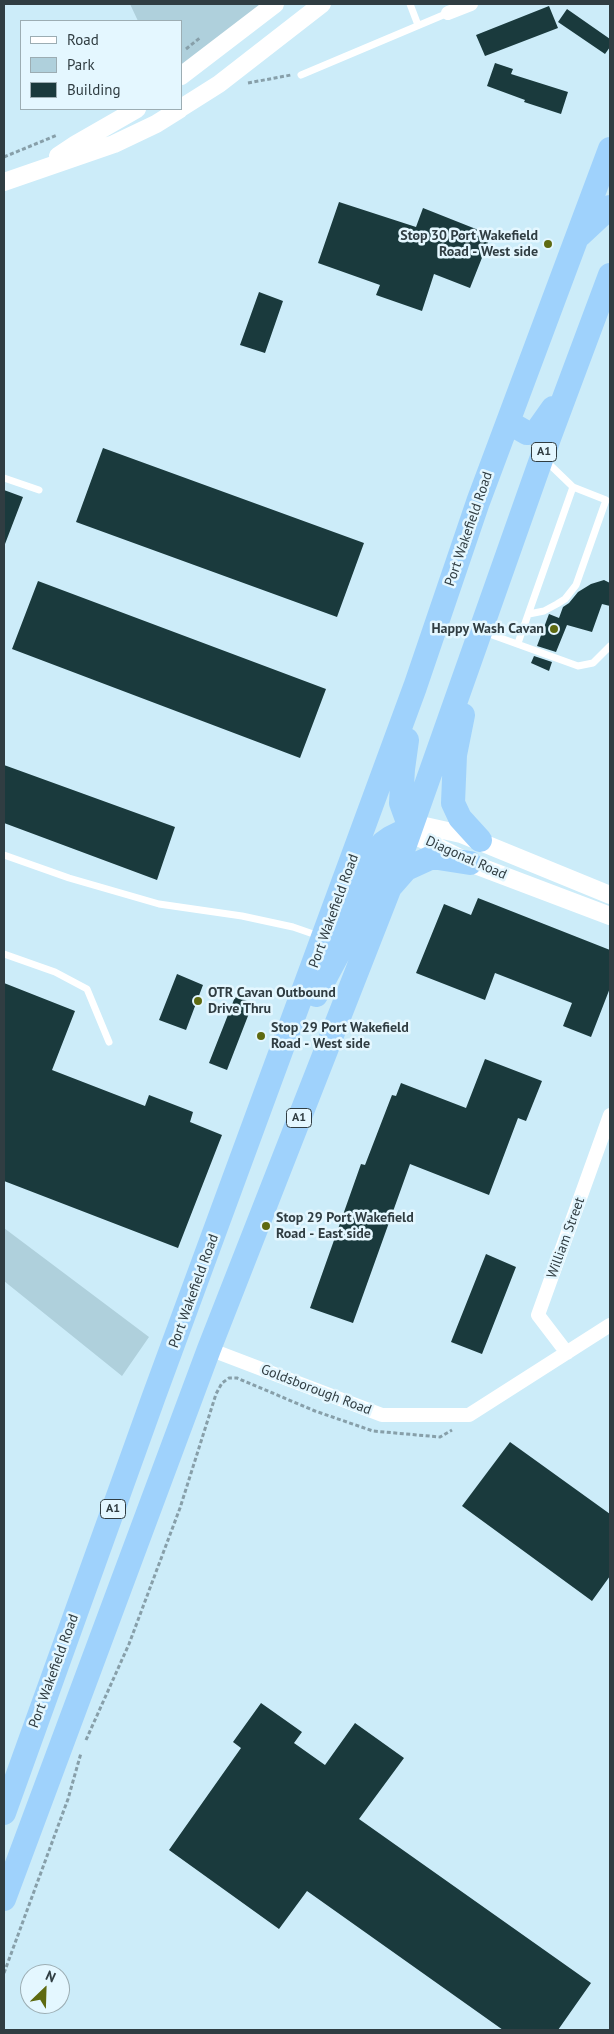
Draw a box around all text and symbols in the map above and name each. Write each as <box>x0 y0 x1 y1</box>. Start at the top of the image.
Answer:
legend <box>20 20 182 110</box>
text: Road <box>67 30 99 49</box>
text: Park <box>67 55 95 74</box>
text: Building <box>67 80 121 99</box>
place label: Stop 30 Port Wakefield Road - West side <box>400 228 538 260</box>
marker: Stop 30 Port Wakefield Road - West side <box>542 238 554 250</box>
road number: A1 <box>532 442 556 462</box>
street label: Port Wakefield Road <box>442 470 496 588</box>
place label: Happy Wash Cavan <box>431 621 544 637</box>
marker: Happy Wash Cavan <box>548 623 560 635</box>
street label: Diagonal Road <box>423 833 509 883</box>
street label: Port Wakefield Road <box>306 852 362 970</box>
place label: OTR Cavan Outbound Drive Thru <box>208 985 336 1018</box>
marker: OTR Cavan Outbound Drive Thru <box>192 995 204 1007</box>
place label: Stop 29 Port Wakefield Road - West side <box>271 1020 409 1052</box>
marker: Stop 29 Port Wakefield Road - West side <box>255 1030 267 1042</box>
road number: A1 <box>286 1108 312 1128</box>
street label: William Street <box>544 1195 588 1281</box>
place label: Stop 29 Port Wakefield Road - East side <box>276 1210 414 1242</box>
marker: Stop 29 Port Wakefield Road - East side <box>260 1220 272 1232</box>
street label: Port Wakefield Road <box>166 1232 222 1350</box>
street label: Goldsborough Road <box>258 1361 374 1419</box>
road number: A1 <box>100 1500 126 1518</box>
street label: Port Wakefield Road <box>26 1612 82 1730</box>
north arrow <box>20 1964 70 2014</box>
text: N <box>43 1966 59 1986</box>

